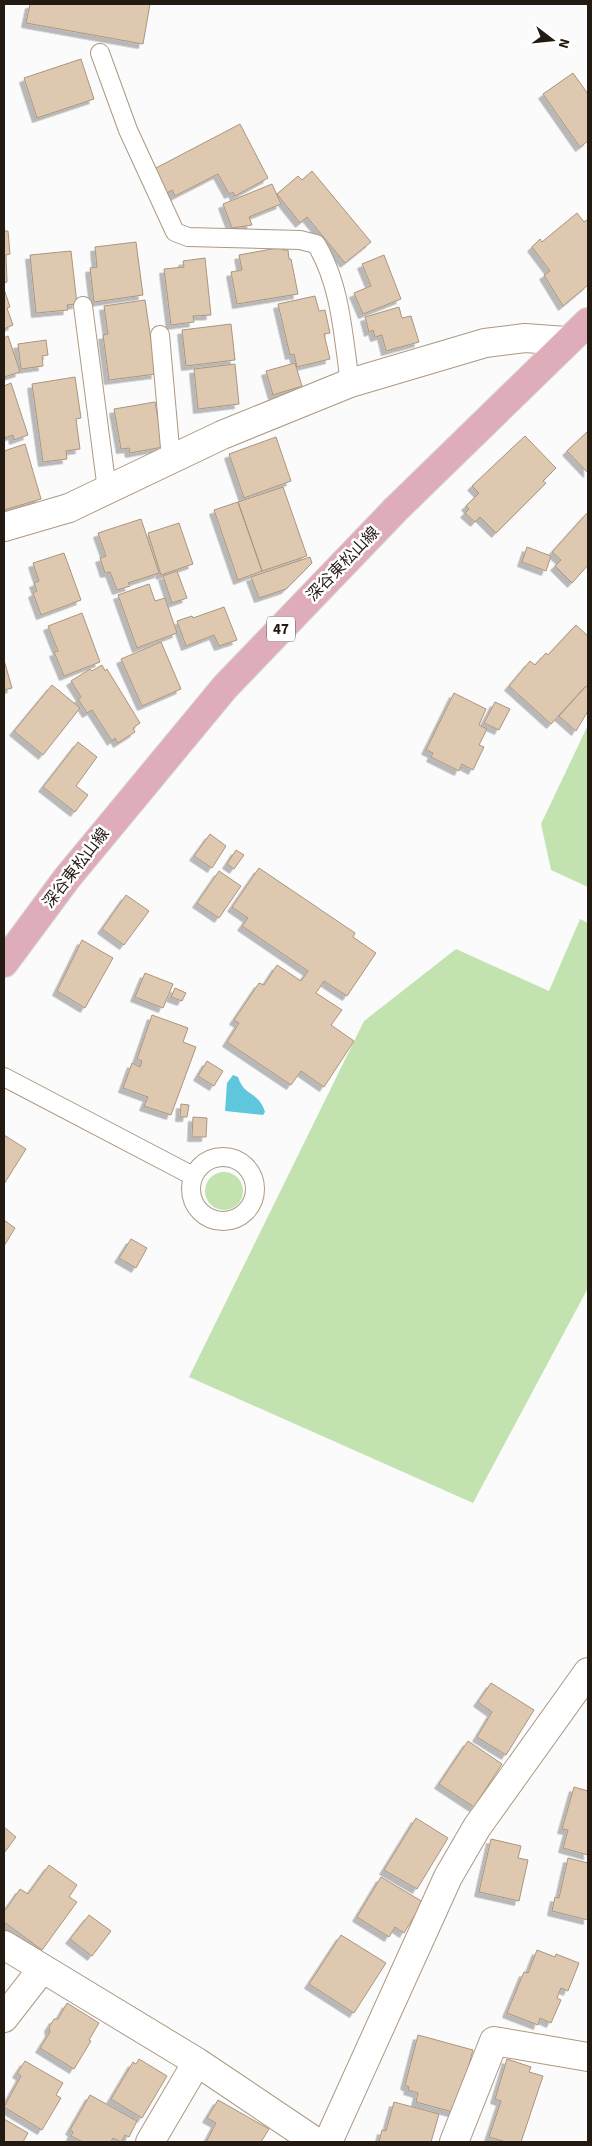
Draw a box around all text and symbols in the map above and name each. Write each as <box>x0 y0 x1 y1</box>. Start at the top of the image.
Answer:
north arrow <box>527 15 577 65</box>
text: N <box>553 36 574 51</box>
street label: 深谷東松山線 <box>302 522 384 606</box>
road number: 47 <box>267 616 295 642</box>
street label: 深谷東松山線 <box>38 823 114 913</box>

